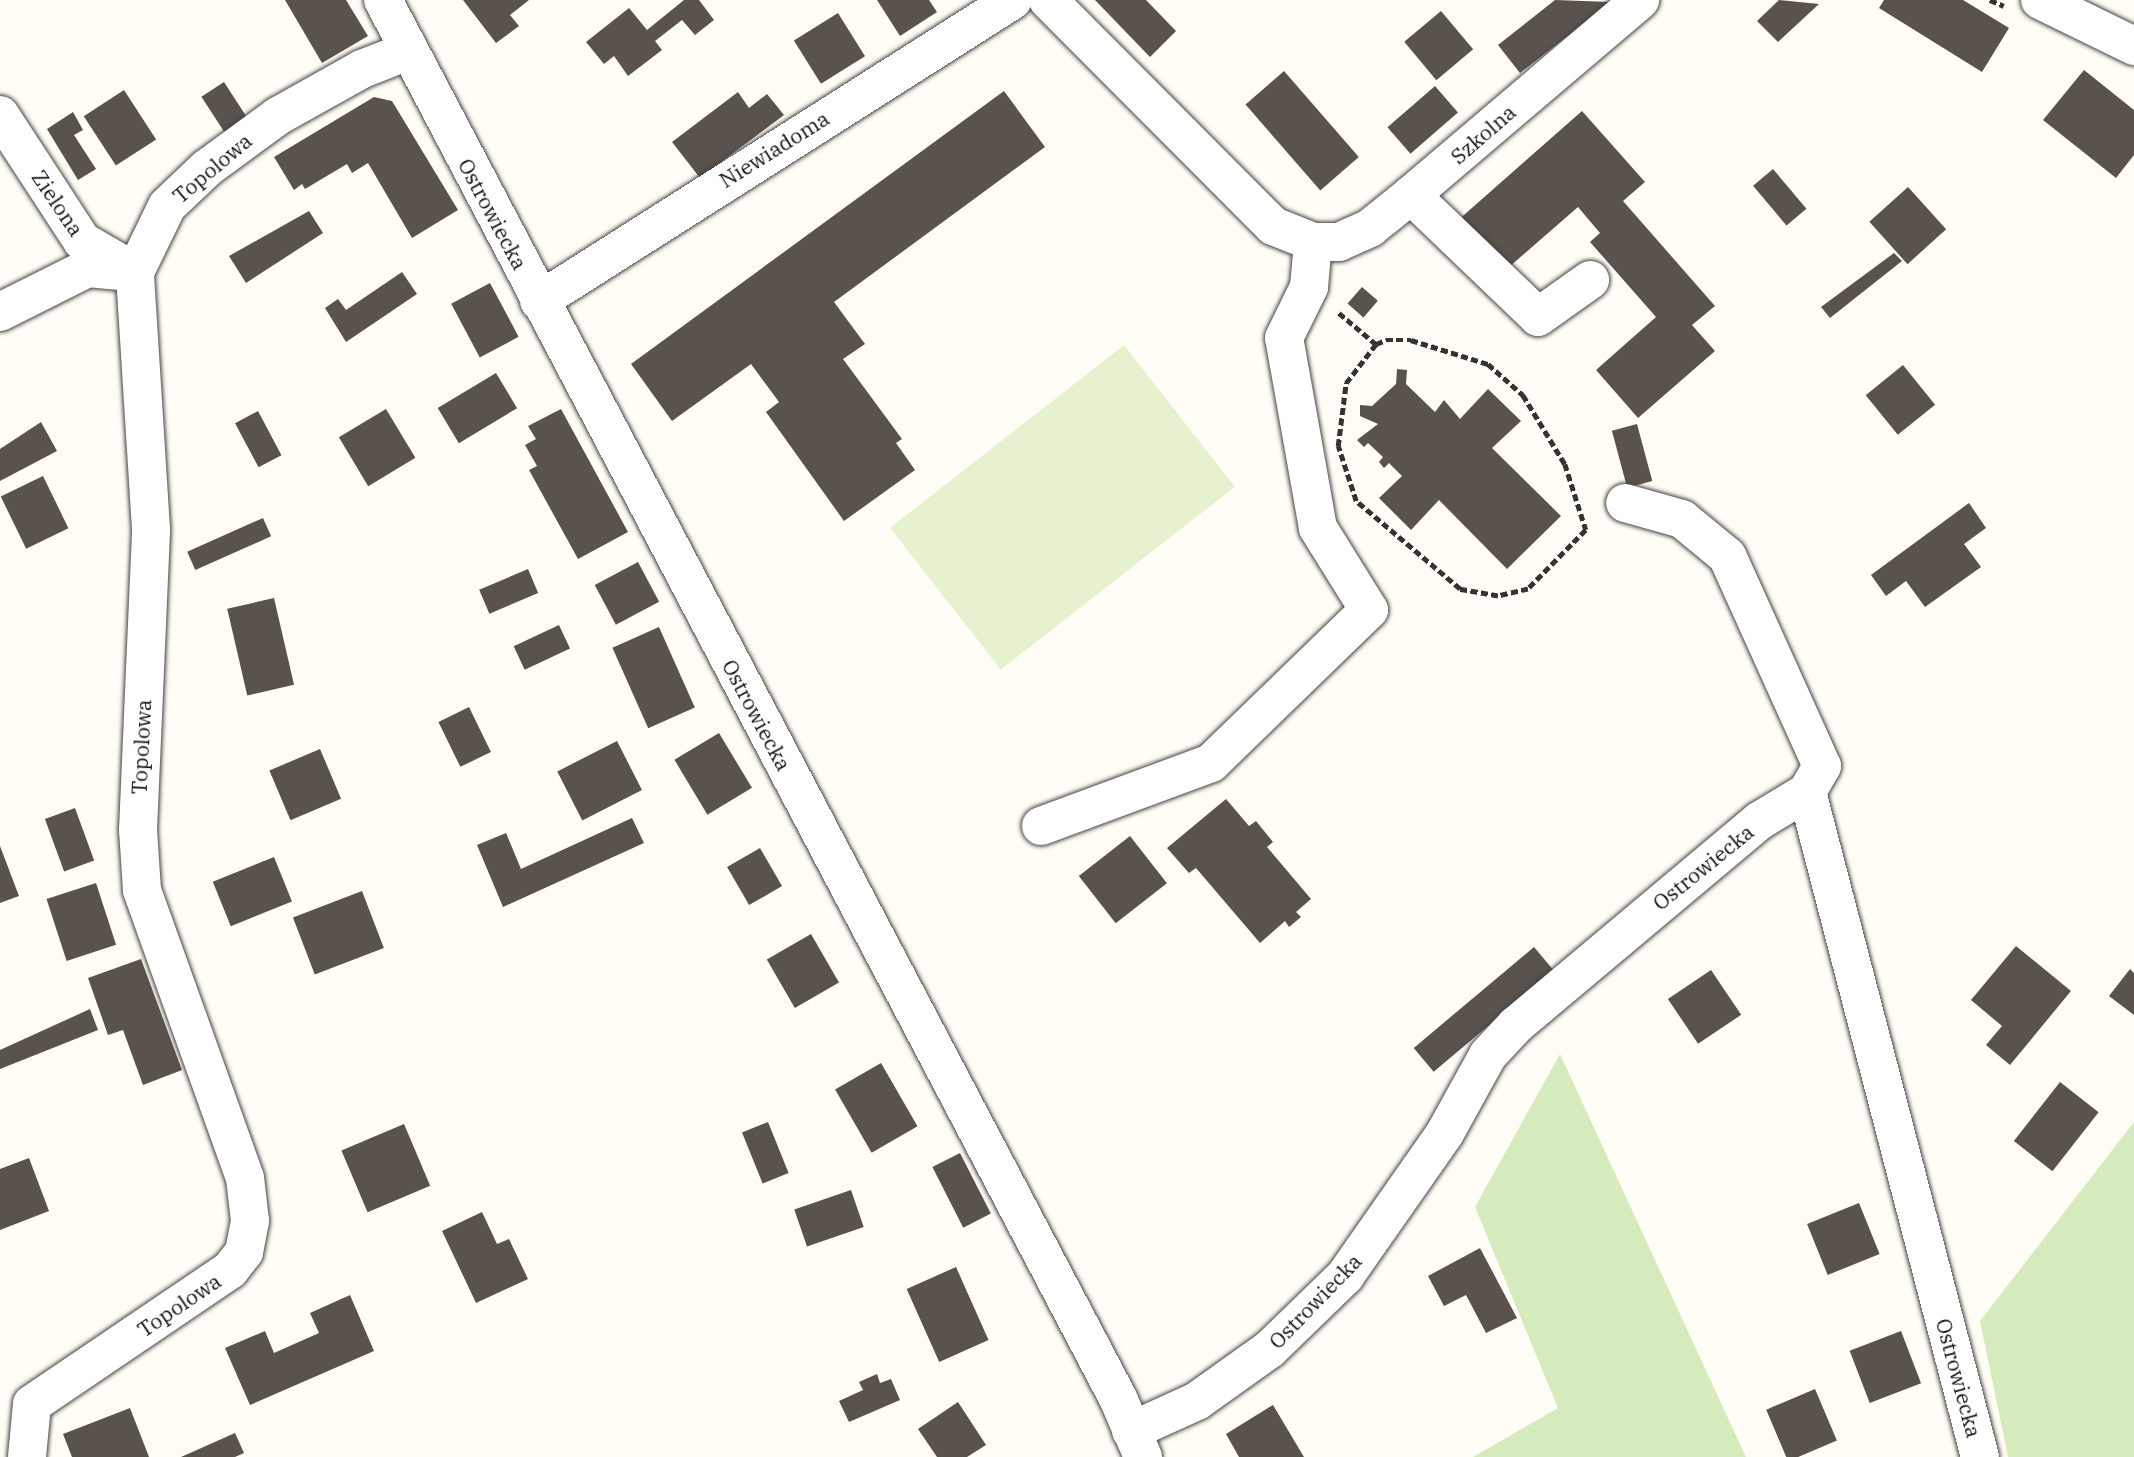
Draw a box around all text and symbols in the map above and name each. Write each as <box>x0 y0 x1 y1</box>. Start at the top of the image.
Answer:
street label: Szkolna <box>1445 99 1521 169</box>
street label: Niewiadoma <box>714 105 834 193</box>
street label: Topolowa <box>167 128 257 208</box>
street label: Ostrowiecka <box>453 154 533 274</box>
street label: Zielona <box>27 165 89 241</box>
street label: Ostrowiecka <box>717 655 797 775</box>
street label: Topolowa <box>126 699 156 795</box>
street label: Ostrowiecka <box>1648 819 1758 915</box>
street label: Ostrowiecka <box>1263 1248 1367 1354</box>
street label: Topolowa <box>133 1268 225 1342</box>
street label: Ostrowiecka <box>1931 1316 1987 1440</box>

